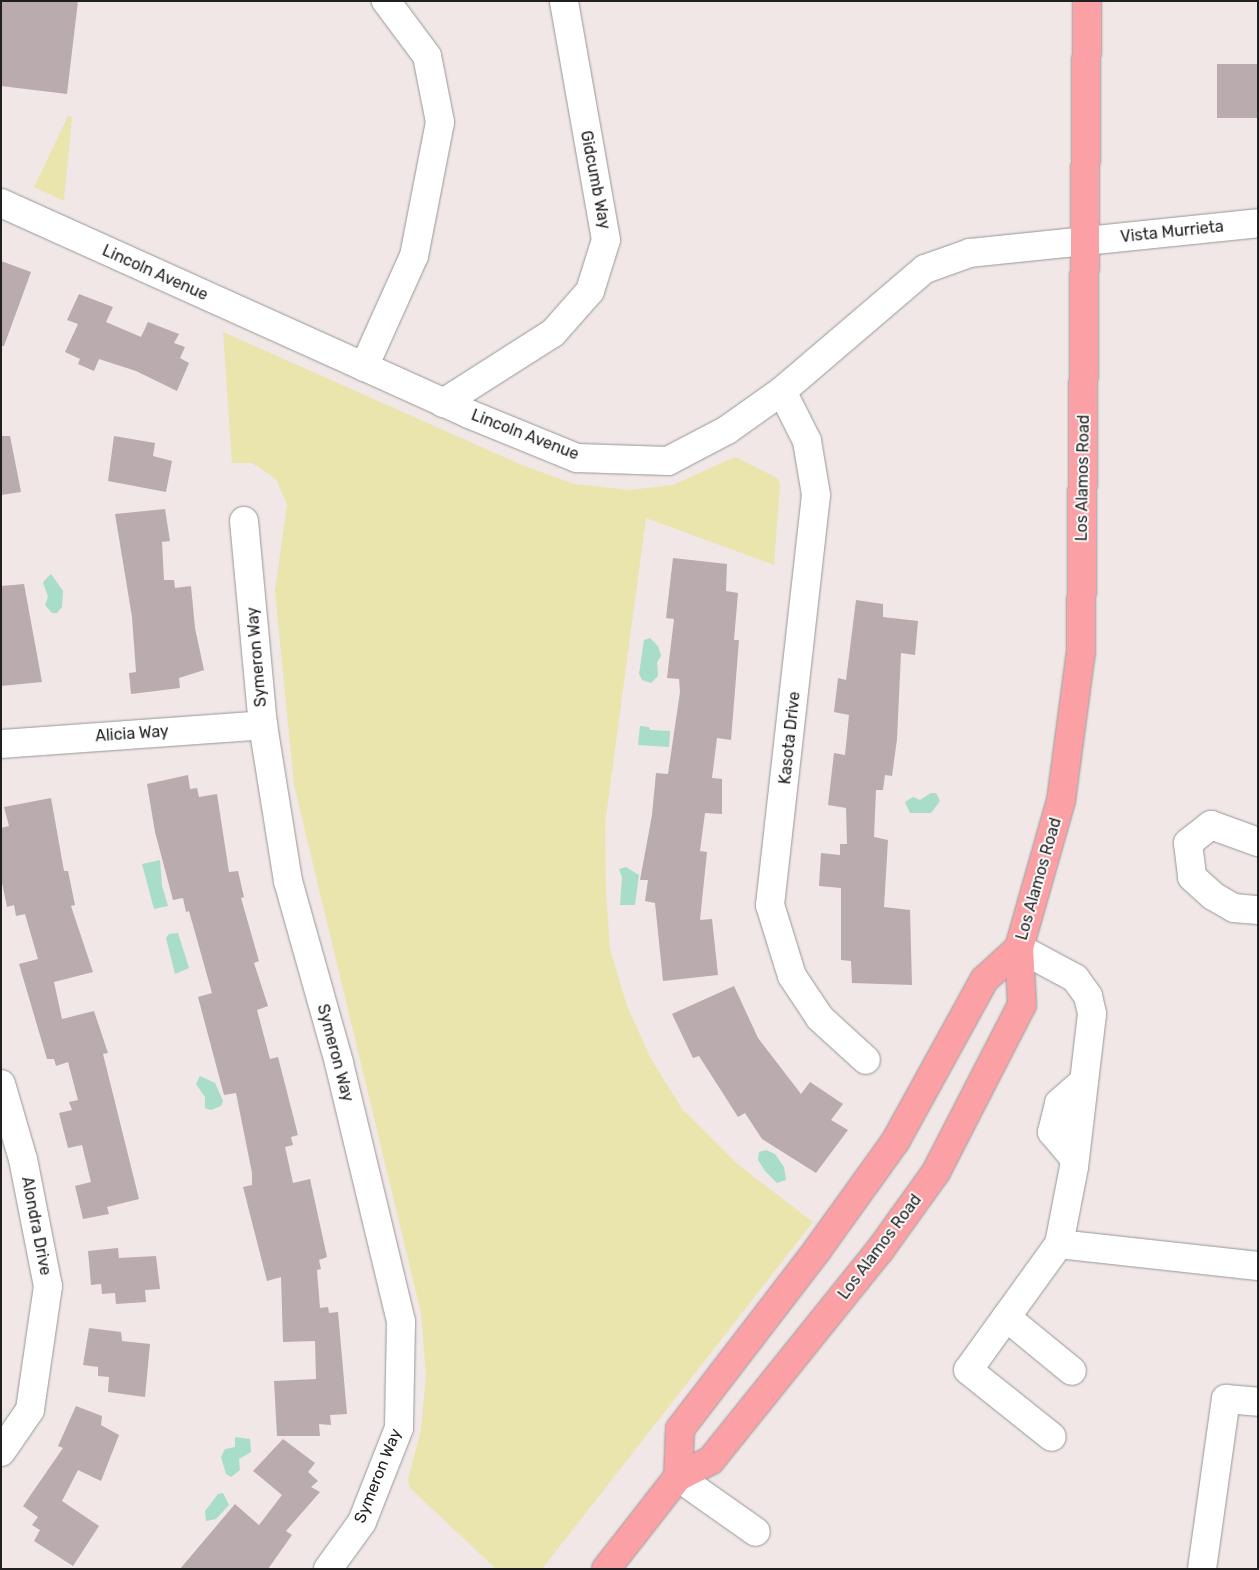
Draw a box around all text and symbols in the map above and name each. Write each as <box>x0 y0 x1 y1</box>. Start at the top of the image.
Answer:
street label: Gidcumb Way <box>576 129 614 231</box>
street label: Vista Murrieta <box>1119 217 1225 247</box>
street label: Lincoln Avenue <box>99 241 211 305</box>
street label: Lincoln Avenue <box>468 406 582 464</box>
street label: Los Alamos Road <box>1072 414 1094 542</box>
street label: Symeron Way <box>243 606 271 708</box>
street label: Kasota Drive <box>776 691 804 785</box>
street label: Alicia Way <box>94 722 170 746</box>
street label: Los Alamos Road <box>1012 815 1066 943</box>
street label: Symeron Way <box>313 1002 357 1104</box>
street label: Alondra Drive <box>17 1175 55 1277</box>
street label: Los Alamos Road <box>834 1191 926 1303</box>
street label: Symeron Way <box>350 1426 406 1526</box>

